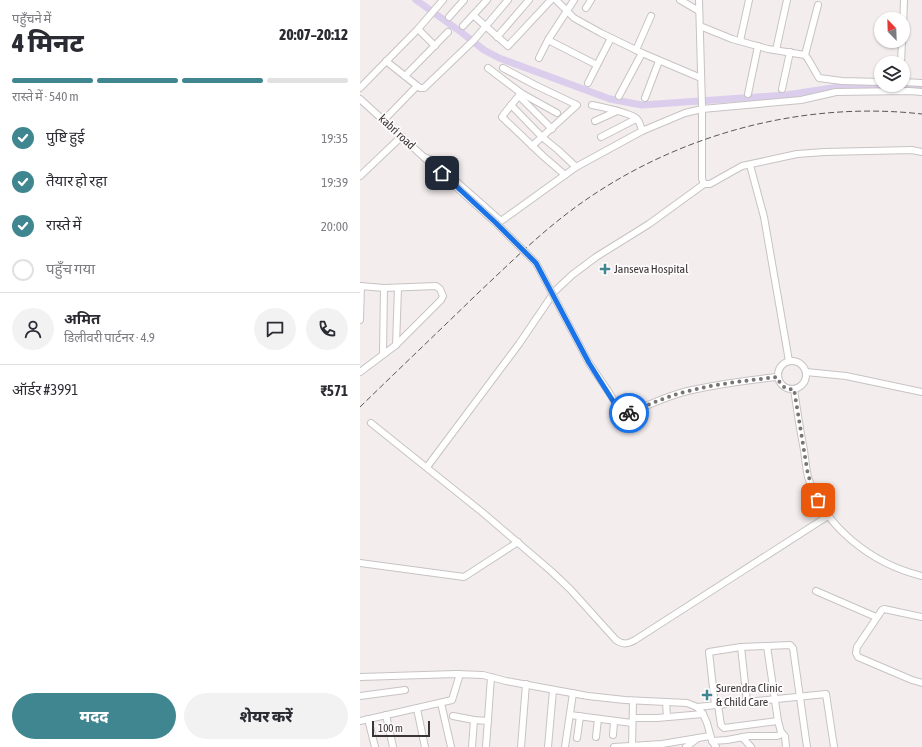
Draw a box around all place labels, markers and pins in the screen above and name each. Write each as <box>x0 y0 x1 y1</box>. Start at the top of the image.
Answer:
pin <box>425 156 459 190</box>
place label: Janseva Hospital <box>614 262 689 276</box>
marker: Janseva Hospital <box>599 263 611 275</box>
pin <box>801 483 835 517</box>
place label: Surendra Clinic & Child Care <box>716 681 783 709</box>
marker: Surendra Clinic & Child Care <box>701 689 713 701</box>

